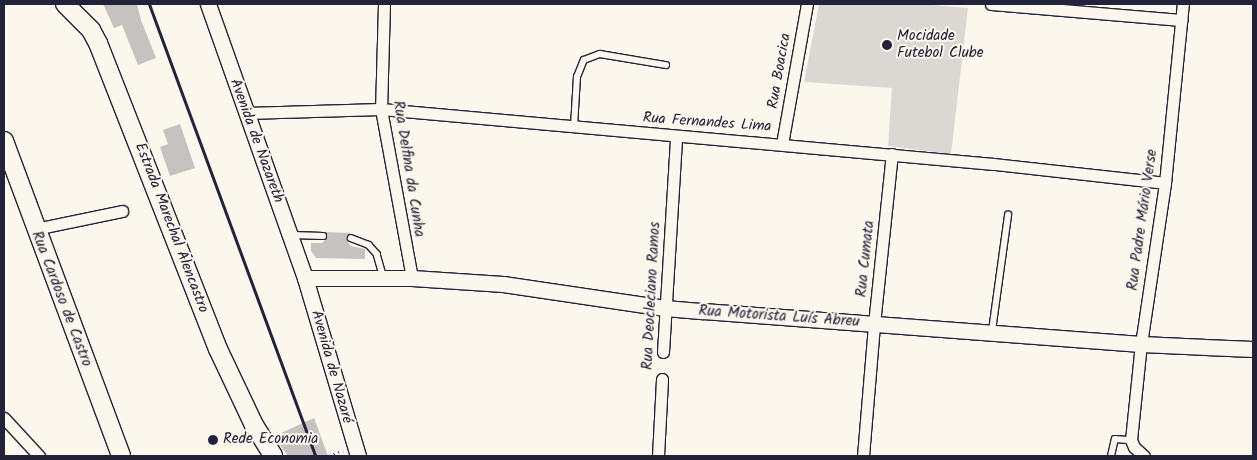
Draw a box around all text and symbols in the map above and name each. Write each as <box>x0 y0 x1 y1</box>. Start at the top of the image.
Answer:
place label: Mocidade Futebol Clube <box>897 27 983 62</box>
street label: Rua Boacica <box>765 32 795 110</box>
marker: Mocidade Futebol Clube <box>881 39 893 51</box>
street label: Avenida de Nazareth <box>225 76 287 206</box>
street label: Rua Delfina da Cunha <box>388 99 428 239</box>
street label: Rua Fernandes Lima <box>642 110 772 136</box>
street label: Estrada Marechal Alencastro <box>130 140 212 316</box>
street label: Rua Padre Mário Verse <box>1124 148 1162 292</box>
street label: Rua Cumata <box>853 220 879 298</box>
street label: Rua Deocleciano Ramos <box>639 221 665 371</box>
street label: Rua Cardoso de Castro <box>27 229 95 369</box>
street label: Rua Motorista Luís Abreu <box>698 302 860 332</box>
street label: Avenida de Nazaré <box>306 308 356 426</box>
place label: Rede Economia <box>223 431 318 449</box>
marker: Rede Economia <box>207 434 219 446</box>

